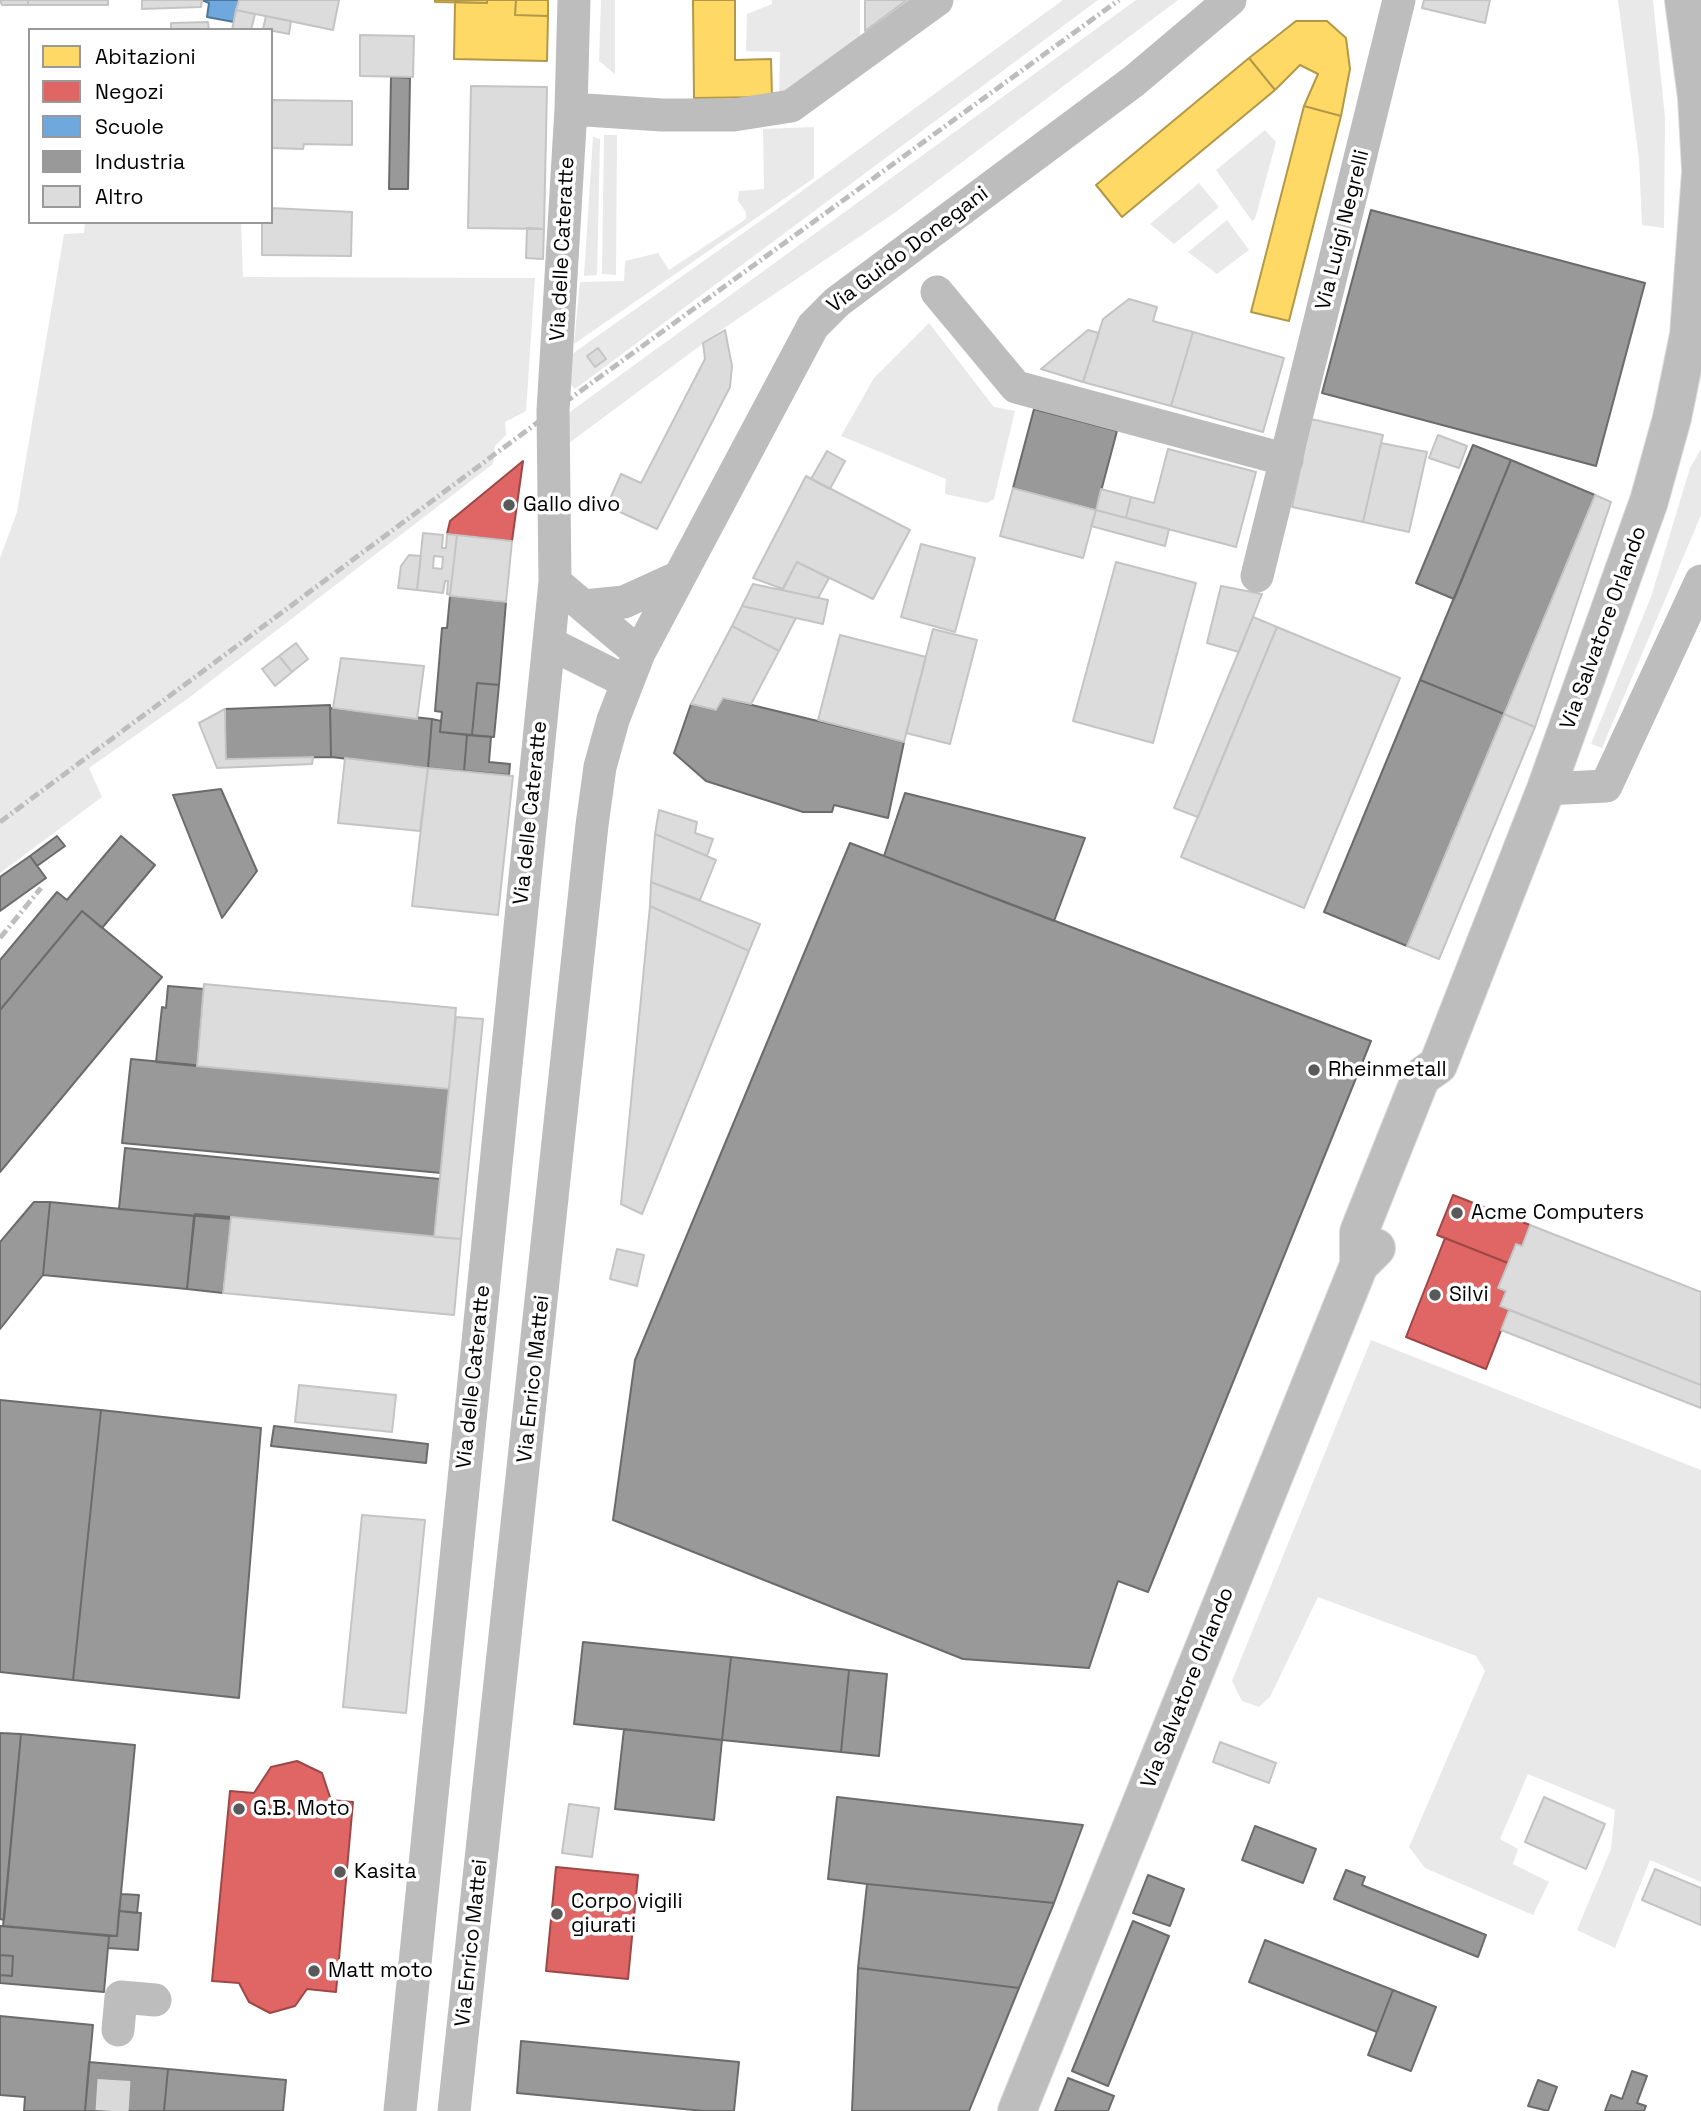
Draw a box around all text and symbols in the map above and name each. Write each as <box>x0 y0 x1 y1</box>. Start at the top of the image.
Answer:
legend <box>28 28 273 224</box>
text: Abitazioni <box>95 43 196 70</box>
text: Negozi <box>95 78 164 105</box>
text: Scuole <box>95 113 164 140</box>
street label: Via Luigi Negrelli <box>1311 147 1375 313</box>
text: Industria <box>95 148 185 175</box>
street label: Via delle Cateratte <box>546 156 580 342</box>
street label: Via Guido Donegani <box>822 181 994 319</box>
text: Altro <box>95 183 144 210</box>
place label: Gallo divo <box>523 492 620 518</box>
marker: Gallo divo <box>501 497 517 513</box>
street label: Via Salvatore Orlando <box>1556 523 1652 733</box>
street label: Via delle Cateratte <box>509 720 553 906</box>
place label: Rheinmetall <box>1328 1057 1447 1083</box>
marker: Rheinmetall <box>1306 1062 1322 1078</box>
place label: Acme Computers <box>1471 1200 1644 1226</box>
marker: Acme Computers <box>1449 1205 1465 1221</box>
place label: Silvi <box>1449 1282 1489 1308</box>
street label: Via delle Cateratte <box>452 1284 496 1470</box>
marker: Silvi <box>1427 1287 1443 1303</box>
street label: Via Enrico Mattei <box>513 1294 555 1464</box>
street label: Via Salvatore Orlando <box>1136 1584 1240 1792</box>
place label: G.B. Moto <box>253 1796 350 1822</box>
marker: G.B. Moto <box>231 1801 247 1817</box>
street label: Via Enrico Mattei <box>451 1858 493 2028</box>
place label: Kasita <box>354 1859 417 1885</box>
marker: Kasita <box>332 1864 348 1880</box>
place label: Corpo vigili giurati <box>571 1889 683 1939</box>
marker: Corpo vigili giurati <box>549 1906 565 1922</box>
place label: Matt moto <box>328 1958 433 1984</box>
marker: Matt moto <box>306 1963 322 1979</box>

